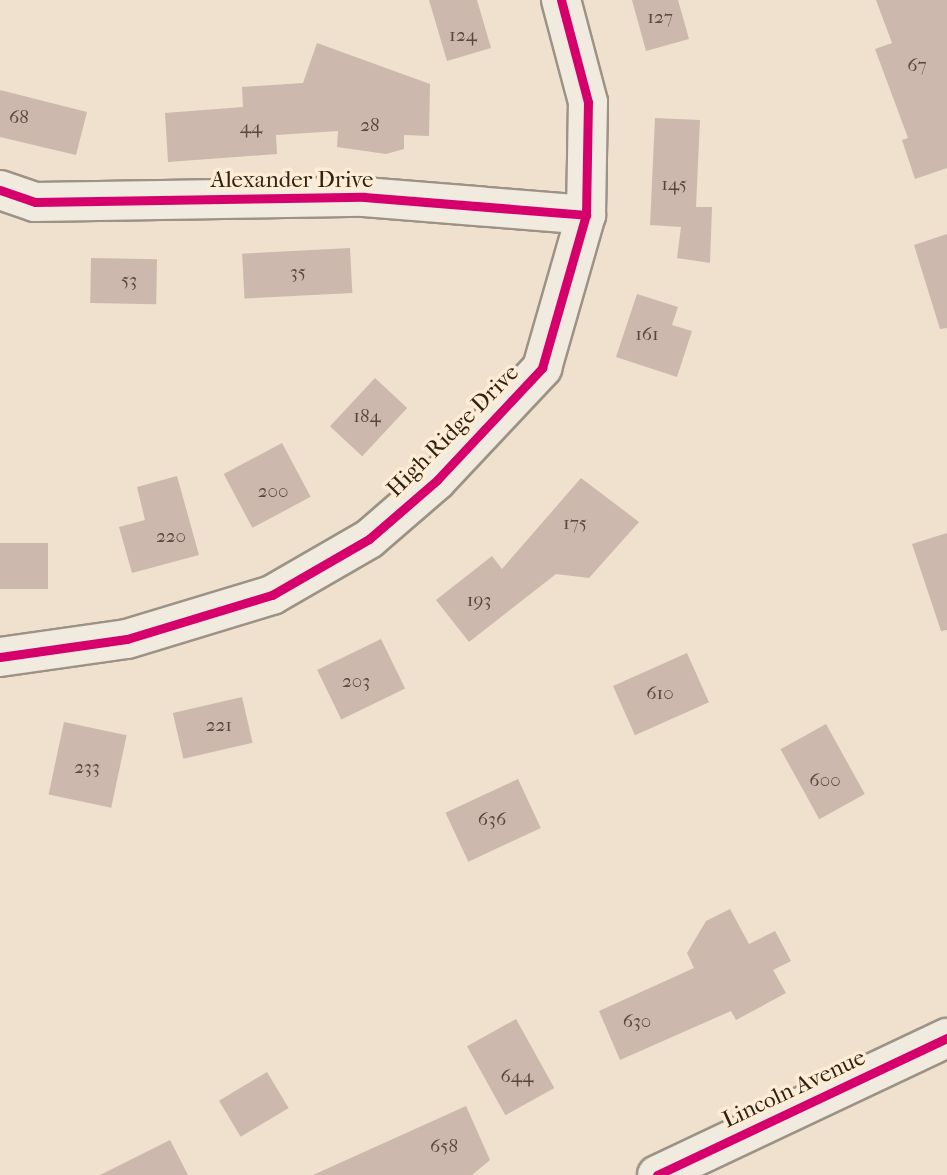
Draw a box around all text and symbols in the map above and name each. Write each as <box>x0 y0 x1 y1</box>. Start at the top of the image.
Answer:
house number: 127 <box>647 7 673 29</box>
house number: 124 <box>449 25 477 47</box>
house number: 67 <box>907 55 927 77</box>
house number: 68 <box>9 107 29 129</box>
house number: 28 <box>360 115 380 137</box>
house number: 44 <box>240 117 262 139</box>
street label: Alexander Drive <box>211 166 373 194</box>
house number: 145 <box>661 174 687 196</box>
house number: 35 <box>290 262 306 284</box>
house number: 53 <box>121 270 137 292</box>
house number: 161 <box>635 324 659 346</box>
street label: High Ridge Drive <box>381 359 525 503</box>
house number: 184 <box>353 406 381 428</box>
house number: 200 <box>258 481 288 503</box>
house number: 175 <box>563 513 587 535</box>
house number: 220 <box>156 526 186 548</box>
house number: 193 <box>467 590 491 612</box>
house number: 203 <box>342 671 370 693</box>
house number: 610 <box>646 683 674 705</box>
house number: 221 <box>206 715 232 737</box>
house number: 233 <box>74 757 100 779</box>
house number: 600 <box>809 770 841 792</box>
house number: 636 <box>478 809 506 831</box>
house number: 630 <box>623 1011 651 1033</box>
street label: Lincoln Avenue <box>718 1044 870 1134</box>
house number: 644 <box>501 1066 533 1088</box>
house number: 658 <box>430 1136 458 1158</box>

